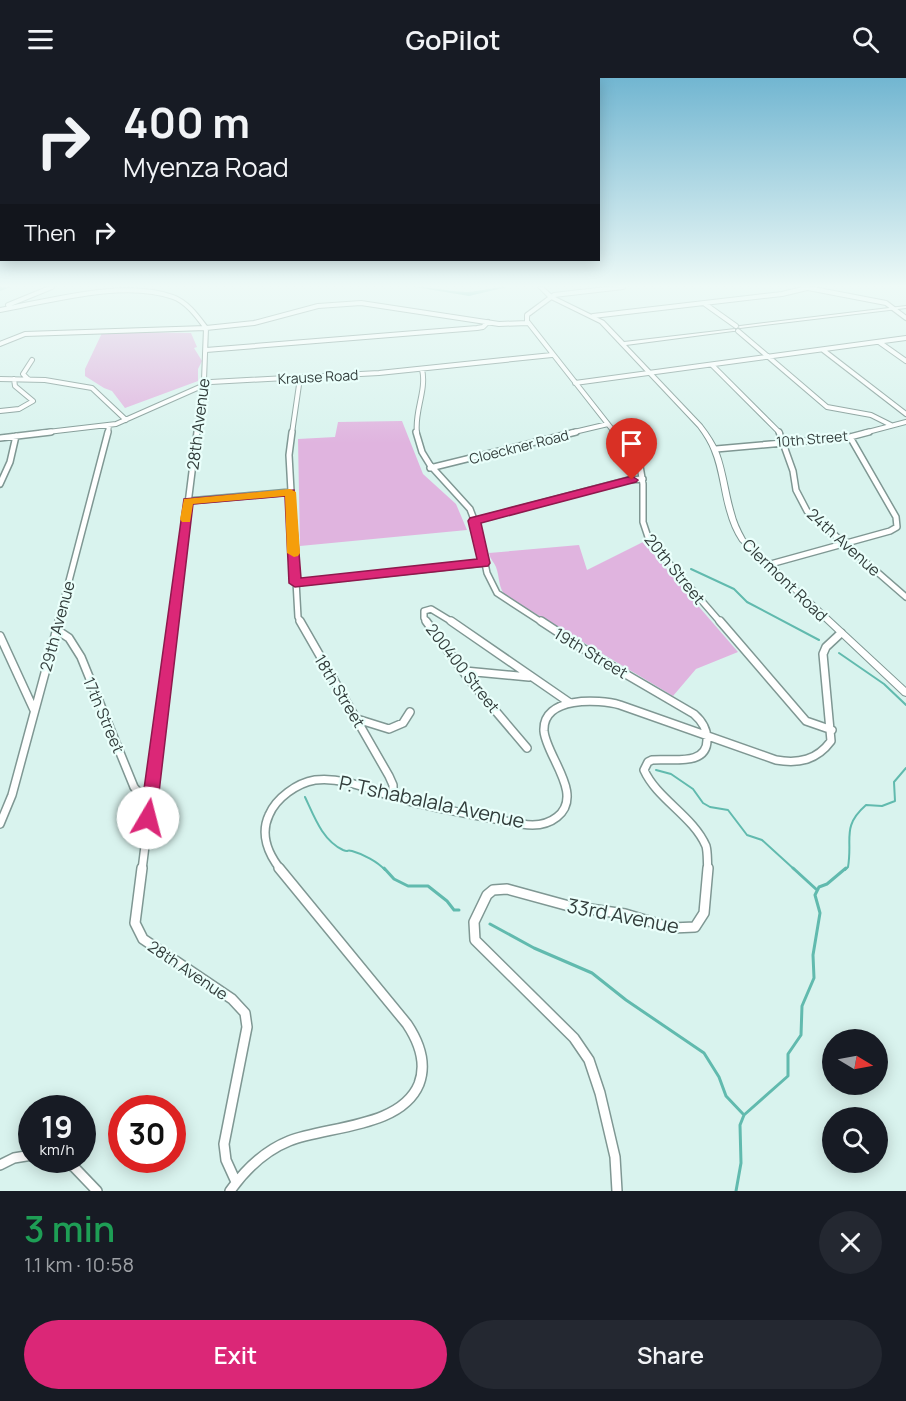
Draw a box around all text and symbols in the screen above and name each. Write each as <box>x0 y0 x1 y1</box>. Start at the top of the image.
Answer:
text: GoPilot <box>405 21 501 58</box>
icon: menu <box>24 23 57 56</box>
icon: search <box>849 23 882 56</box>
text: 400 m <box>123 93 250 151</box>
icon: right <box>24 102 102 180</box>
text: Myenza Road <box>123 148 289 185</box>
icon: right <box>88 216 121 249</box>
text: Then <box>24 218 76 248</box>
street label: Krause Road <box>277 365 359 388</box>
street label: 28th Avenue <box>181 377 215 471</box>
pin <box>606 418 657 480</box>
street label: Cloeckner Road <box>467 425 571 468</box>
street label: 10th Street <box>775 426 849 451</box>
icon: arrive <box>615 427 648 460</box>
street label: 24th Avenue <box>802 503 886 581</box>
street label: 20th Street <box>640 529 710 609</box>
street label: Clermont Road <box>738 534 832 626</box>
street label: 29th Avenue <box>34 578 80 674</box>
street label: 200400 Street <box>421 619 505 717</box>
street label: 19th Street <box>550 622 632 684</box>
street label: 18th Street <box>310 650 370 732</box>
street label: 17th Street <box>78 674 130 756</box>
street label: P. Tshabalala Avenue <box>337 769 527 834</box>
position arrow <box>116 786 180 850</box>
street label: 33rd Avenue <box>565 891 681 940</box>
street label: 28th Avenue <box>144 935 232 1005</box>
north arrow <box>822 1029 888 1095</box>
map controls <box>822 1029 888 1173</box>
speed limit sign: 30 <box>108 1095 186 1173</box>
text: 19 <box>41 1106 73 1147</box>
button: search <box>822 1107 888 1173</box>
text: km/h <box>40 1139 74 1160</box>
text: 3 min <box>24 1204 115 1253</box>
button: close <box>819 1211 882 1274</box>
text: 1.1 km · 10:58 <box>24 1251 134 1278</box>
button: Exit <box>24 1320 447 1389</box>
button: Share <box>459 1320 882 1389</box>

